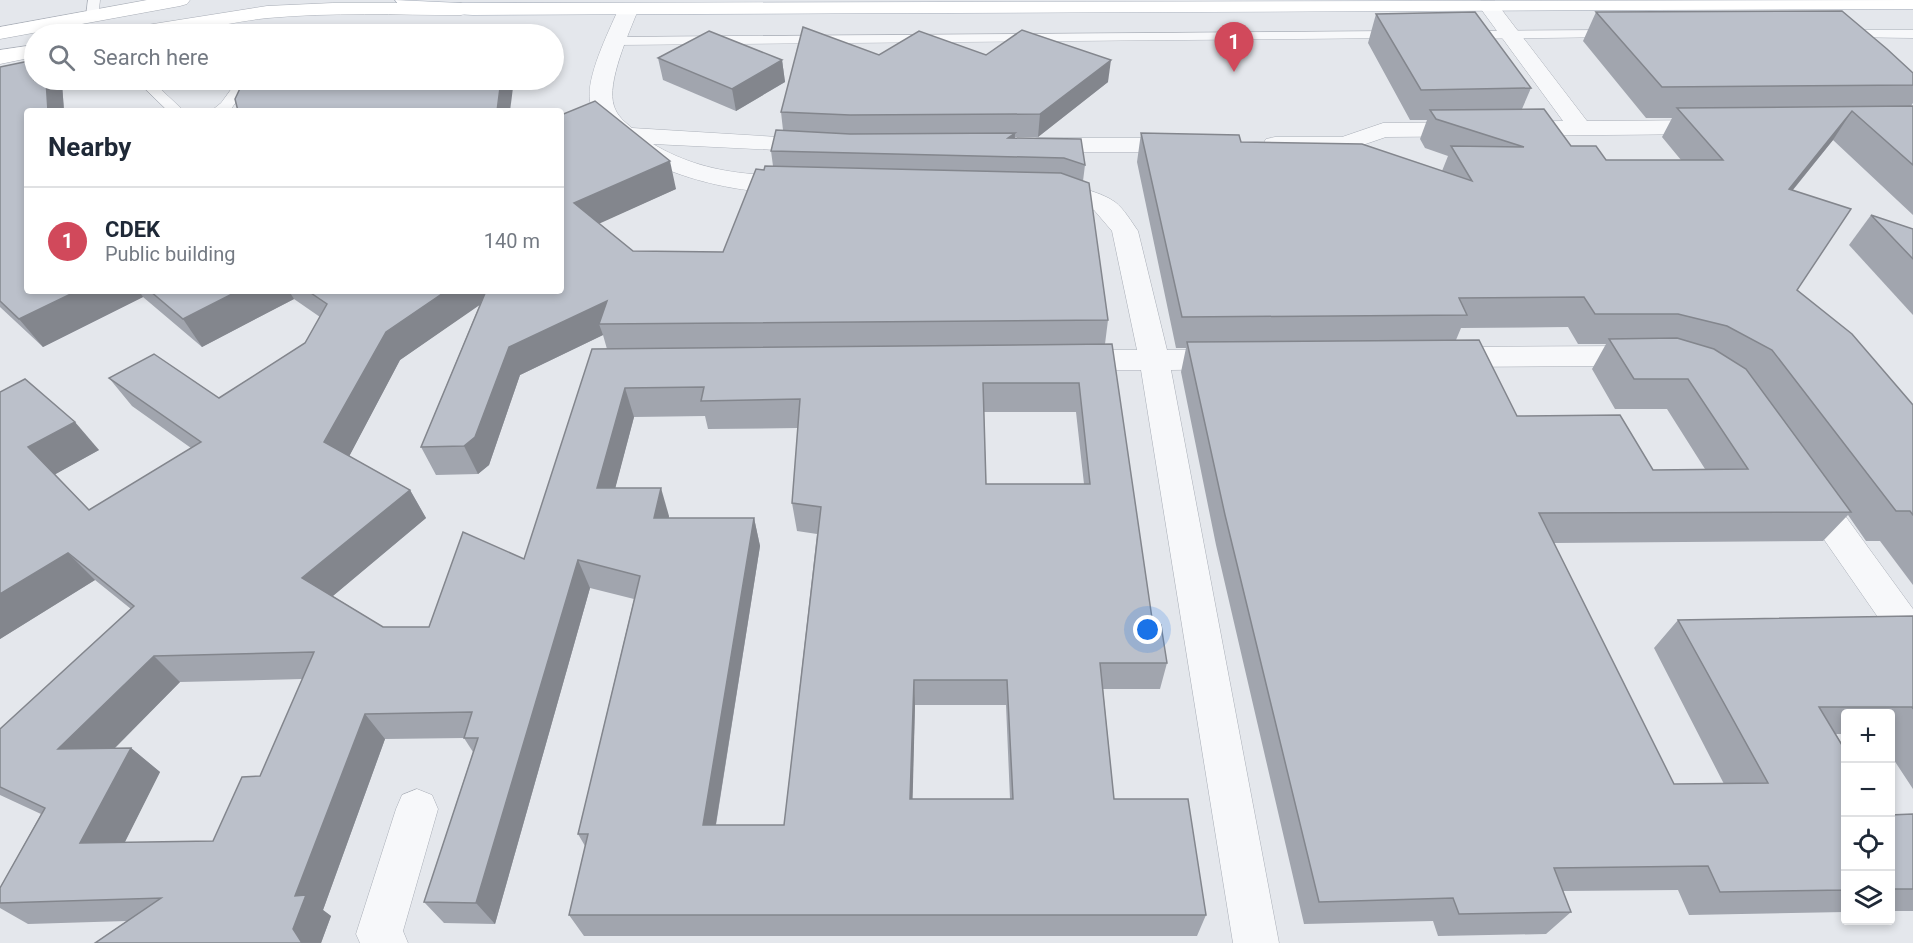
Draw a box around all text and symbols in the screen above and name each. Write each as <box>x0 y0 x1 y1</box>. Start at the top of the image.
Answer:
pin: 1 <box>1214 22 1254 72</box>
search box <box>24 24 564 90</box>
icon: search <box>45 41 78 74</box>
text: Search here <box>93 45 209 70</box>
text: Nearby <box>48 132 131 162</box>
text: CDEK <box>105 217 160 242</box>
text: 1 <box>62 229 73 253</box>
text: 140 m <box>484 229 540 253</box>
text: Public building <box>105 242 235 266</box>
your location <box>1133 615 1162 644</box>
map controls <box>1841 709 1895 925</box>
button: + <box>1841 709 1895 763</box>
button: − <box>1841 763 1895 817</box>
button: locate <box>1841 817 1895 871</box>
button: layers <box>1841 871 1895 925</box>

